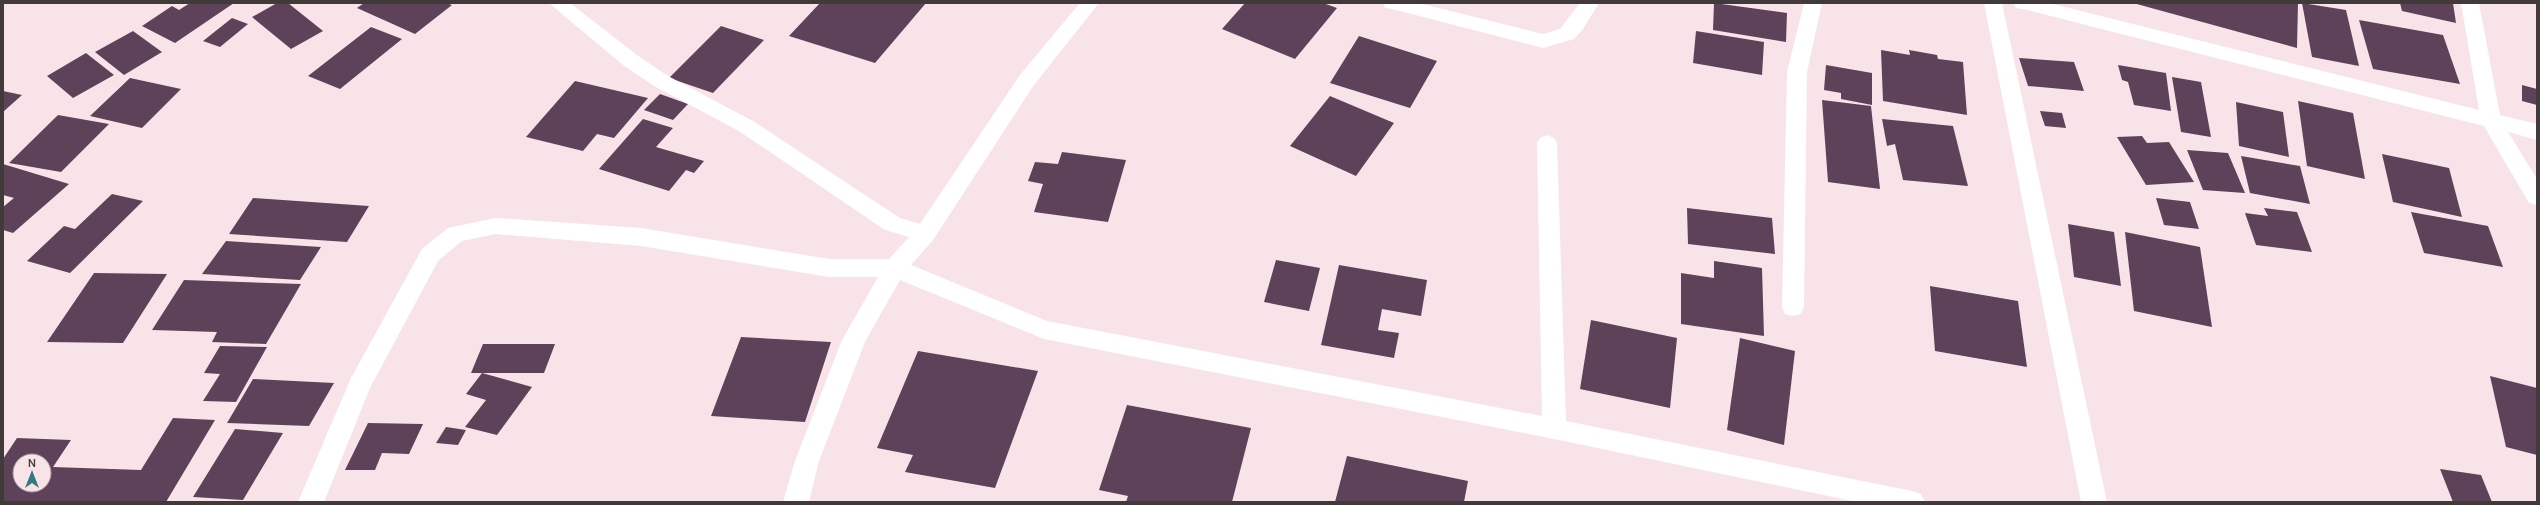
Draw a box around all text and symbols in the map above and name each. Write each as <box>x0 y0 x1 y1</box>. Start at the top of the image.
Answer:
north arrow <box>12 453 52 493</box>
text: N <box>28 455 36 470</box>

